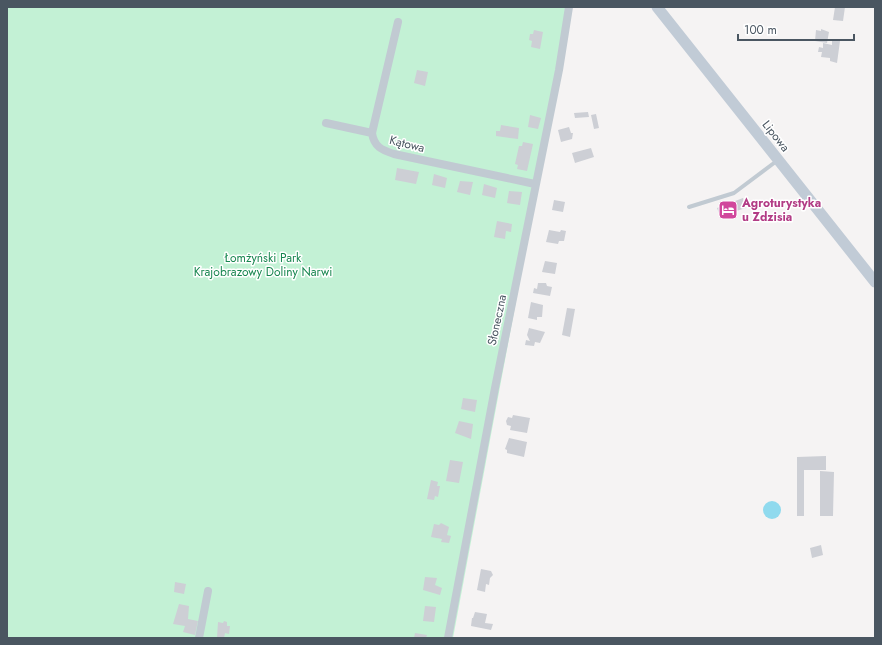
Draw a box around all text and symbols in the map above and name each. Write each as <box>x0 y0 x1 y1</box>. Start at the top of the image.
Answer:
scale bar <box>738 16 854 42</box>
text: 100 m <box>744 21 777 39</box>
street label: Lipowa <box>758 116 794 156</box>
street label: Kątowa <box>387 131 427 157</box>
place label: Agroturystyka u Zdzisia <box>741 194 821 226</box>
hotel icon: Agroturystyka u Zdzisia <box>717 199 739 221</box>
park label: Łomżyński Park Krajobrazowy Doliny Narwi <box>194 249 332 281</box>
street label: Słoneczna <box>483 293 511 347</box>

